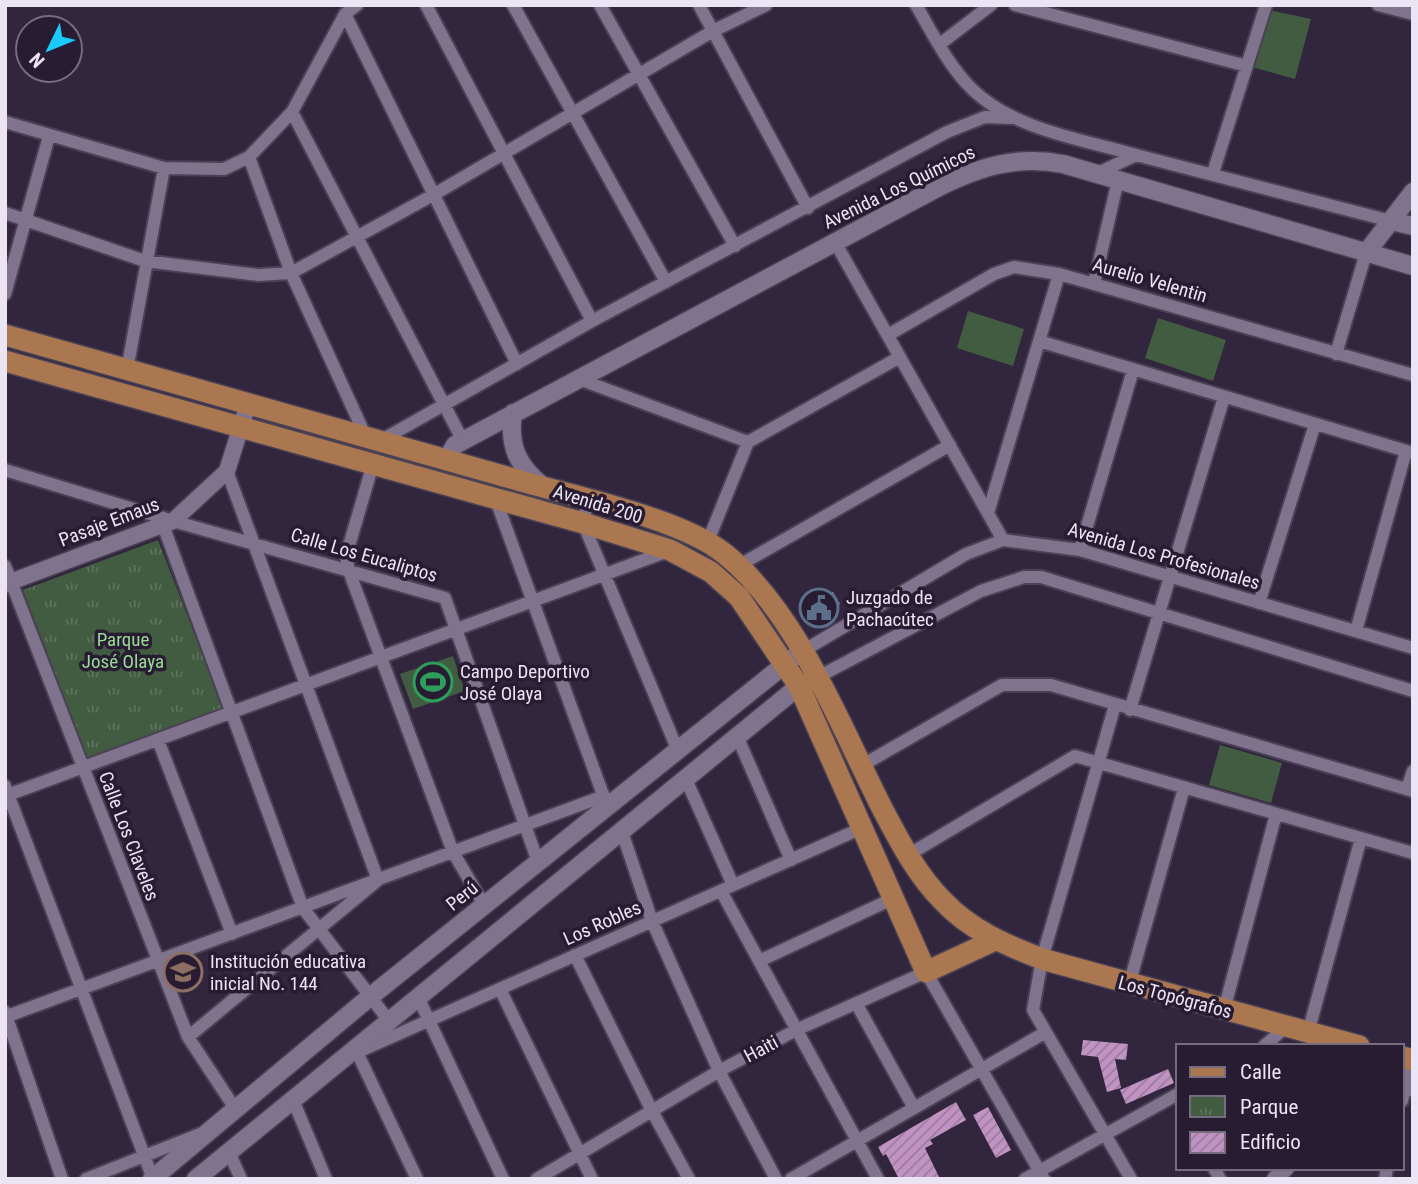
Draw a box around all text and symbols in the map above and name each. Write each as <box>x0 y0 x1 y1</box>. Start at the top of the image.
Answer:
north arrow <box>14 14 84 84</box>
text: N <box>25 48 49 72</box>
street label: Avenida Los Químicos <box>819 140 979 234</box>
street label: Aurelio Velentin <box>1090 253 1210 307</box>
street label: Avenida 200 <box>551 480 645 528</box>
street label: Pasaje Emaus <box>56 492 162 552</box>
street label: Avenida Los Profesionales <box>1065 518 1263 594</box>
street label: Calle Los Eucaliptos <box>288 523 440 587</box>
place label: Juzgado de Pachacútec <box>846 586 934 631</box>
public building icon: Juzgado de Pachacútec <box>798 587 840 629</box>
park label: Parque José Olaya <box>82 628 164 673</box>
place label: Campo Deportivo José Olaya <box>460 660 590 705</box>
sports icon: Campo Deportivo José Olaya <box>412 661 454 703</box>
street label: Calle Los Claveles <box>94 768 164 904</box>
street label: Perú <box>441 876 483 916</box>
street label: Los Robles <box>560 896 644 950</box>
place label: Institución educativa inicial No. 144 <box>210 950 366 995</box>
school or university icon: Institución educativa inicial No. 144 <box>162 951 204 993</box>
street label: Los Topógrafos <box>1116 971 1234 1023</box>
street label: Haiti <box>740 1031 782 1067</box>
legend <box>1176 1044 1404 1170</box>
text: Calle <box>1240 1060 1282 1084</box>
text: Parque <box>1240 1095 1298 1119</box>
text: Edificio <box>1240 1130 1301 1154</box>

